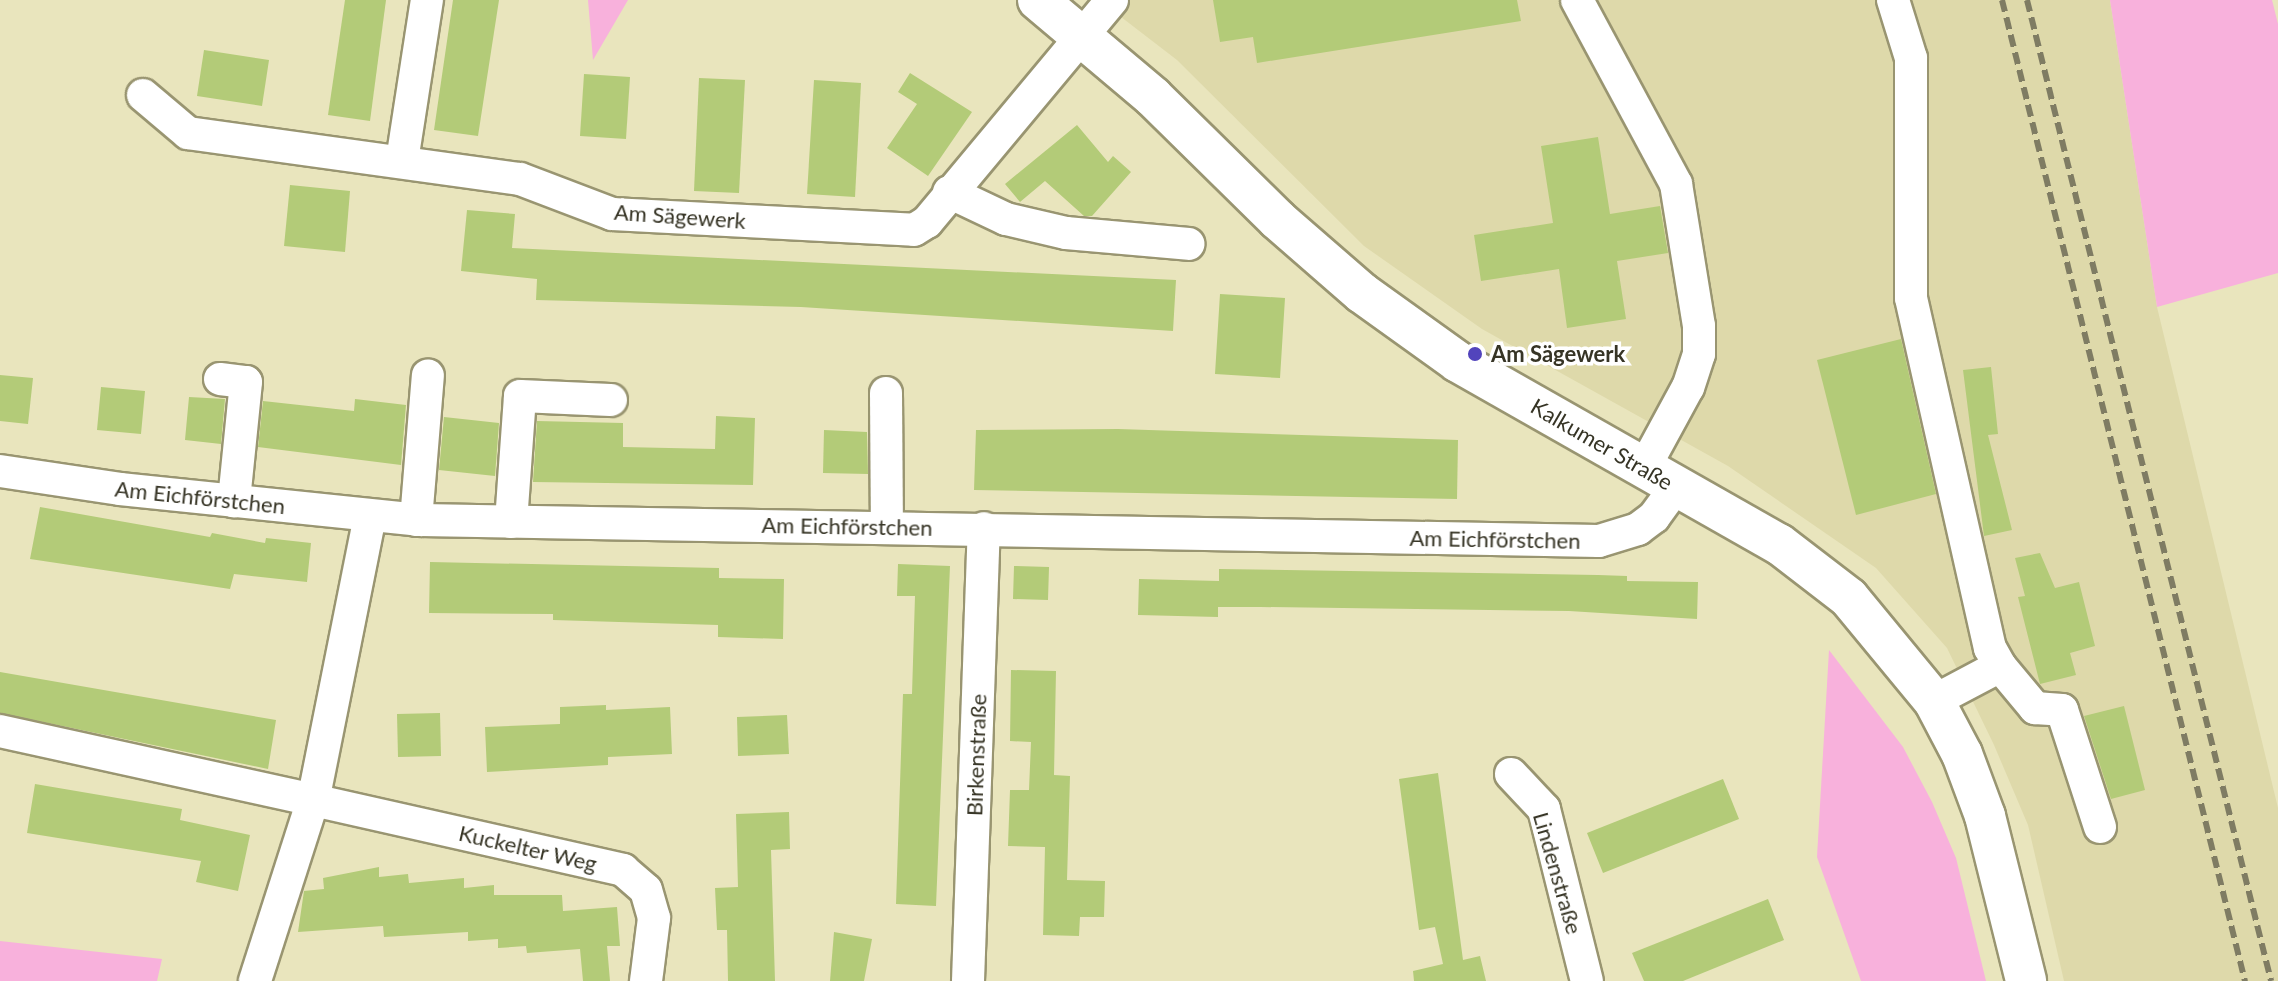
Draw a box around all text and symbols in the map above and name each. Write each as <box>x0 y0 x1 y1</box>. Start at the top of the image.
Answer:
street label: Am Sägewerk <box>613 198 747 234</box>
place label: Am Sägewerk <box>1491 341 1625 367</box>
marker: Am Sägewerk <box>1466 345 1484 363</box>
street label: Kalkumer Straße <box>1526 393 1678 495</box>
street label: Am Eichförstchen <box>114 475 286 519</box>
street label: Am Eichförstchen <box>761 511 933 541</box>
street label: Am Eichförstchen <box>1409 524 1581 554</box>
street label: Birkenstraße <box>961 693 991 817</box>
street label: Lindenstraße <box>1528 809 1588 937</box>
street label: Kuckelter Weg <box>456 819 600 877</box>

